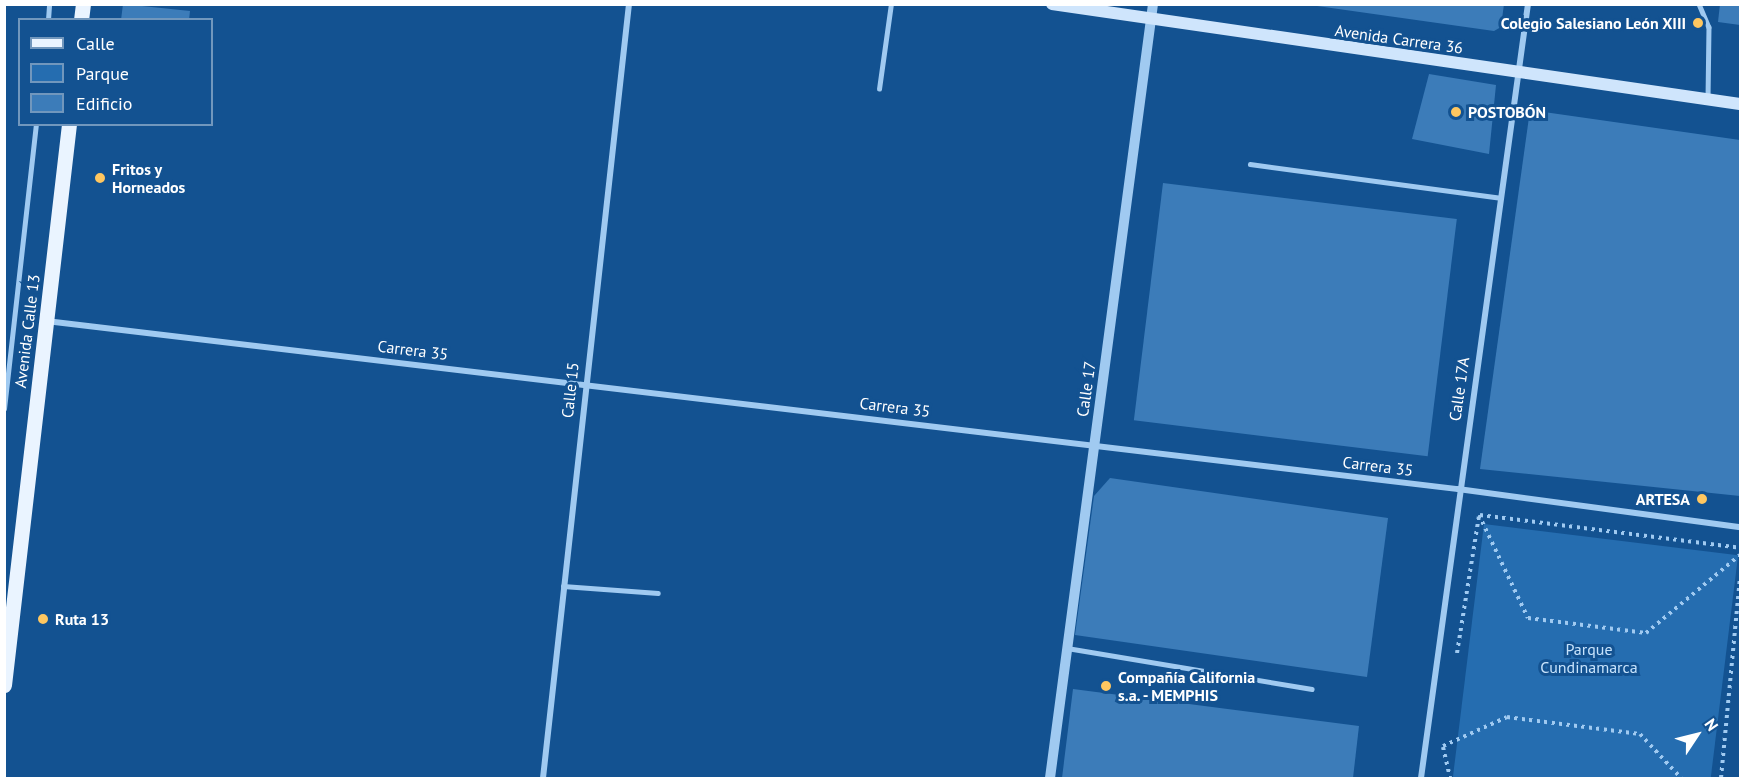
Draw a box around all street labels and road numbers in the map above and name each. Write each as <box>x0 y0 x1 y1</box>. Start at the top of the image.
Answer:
street label: Avenida Carrera 36 <box>1334 21 1464 57</box>
street label: Avenida Calle 13 <box>11 273 43 389</box>
street label: Carrera 35 <box>377 336 449 364</box>
street label: Calle 17A <box>1445 356 1473 422</box>
street label: Calle 17 <box>1073 360 1099 418</box>
street label: Calle 15 <box>558 361 582 419</box>
street label: Carrera 35 <box>859 393 931 421</box>
street label: Carrera 35 <box>1342 452 1414 480</box>

